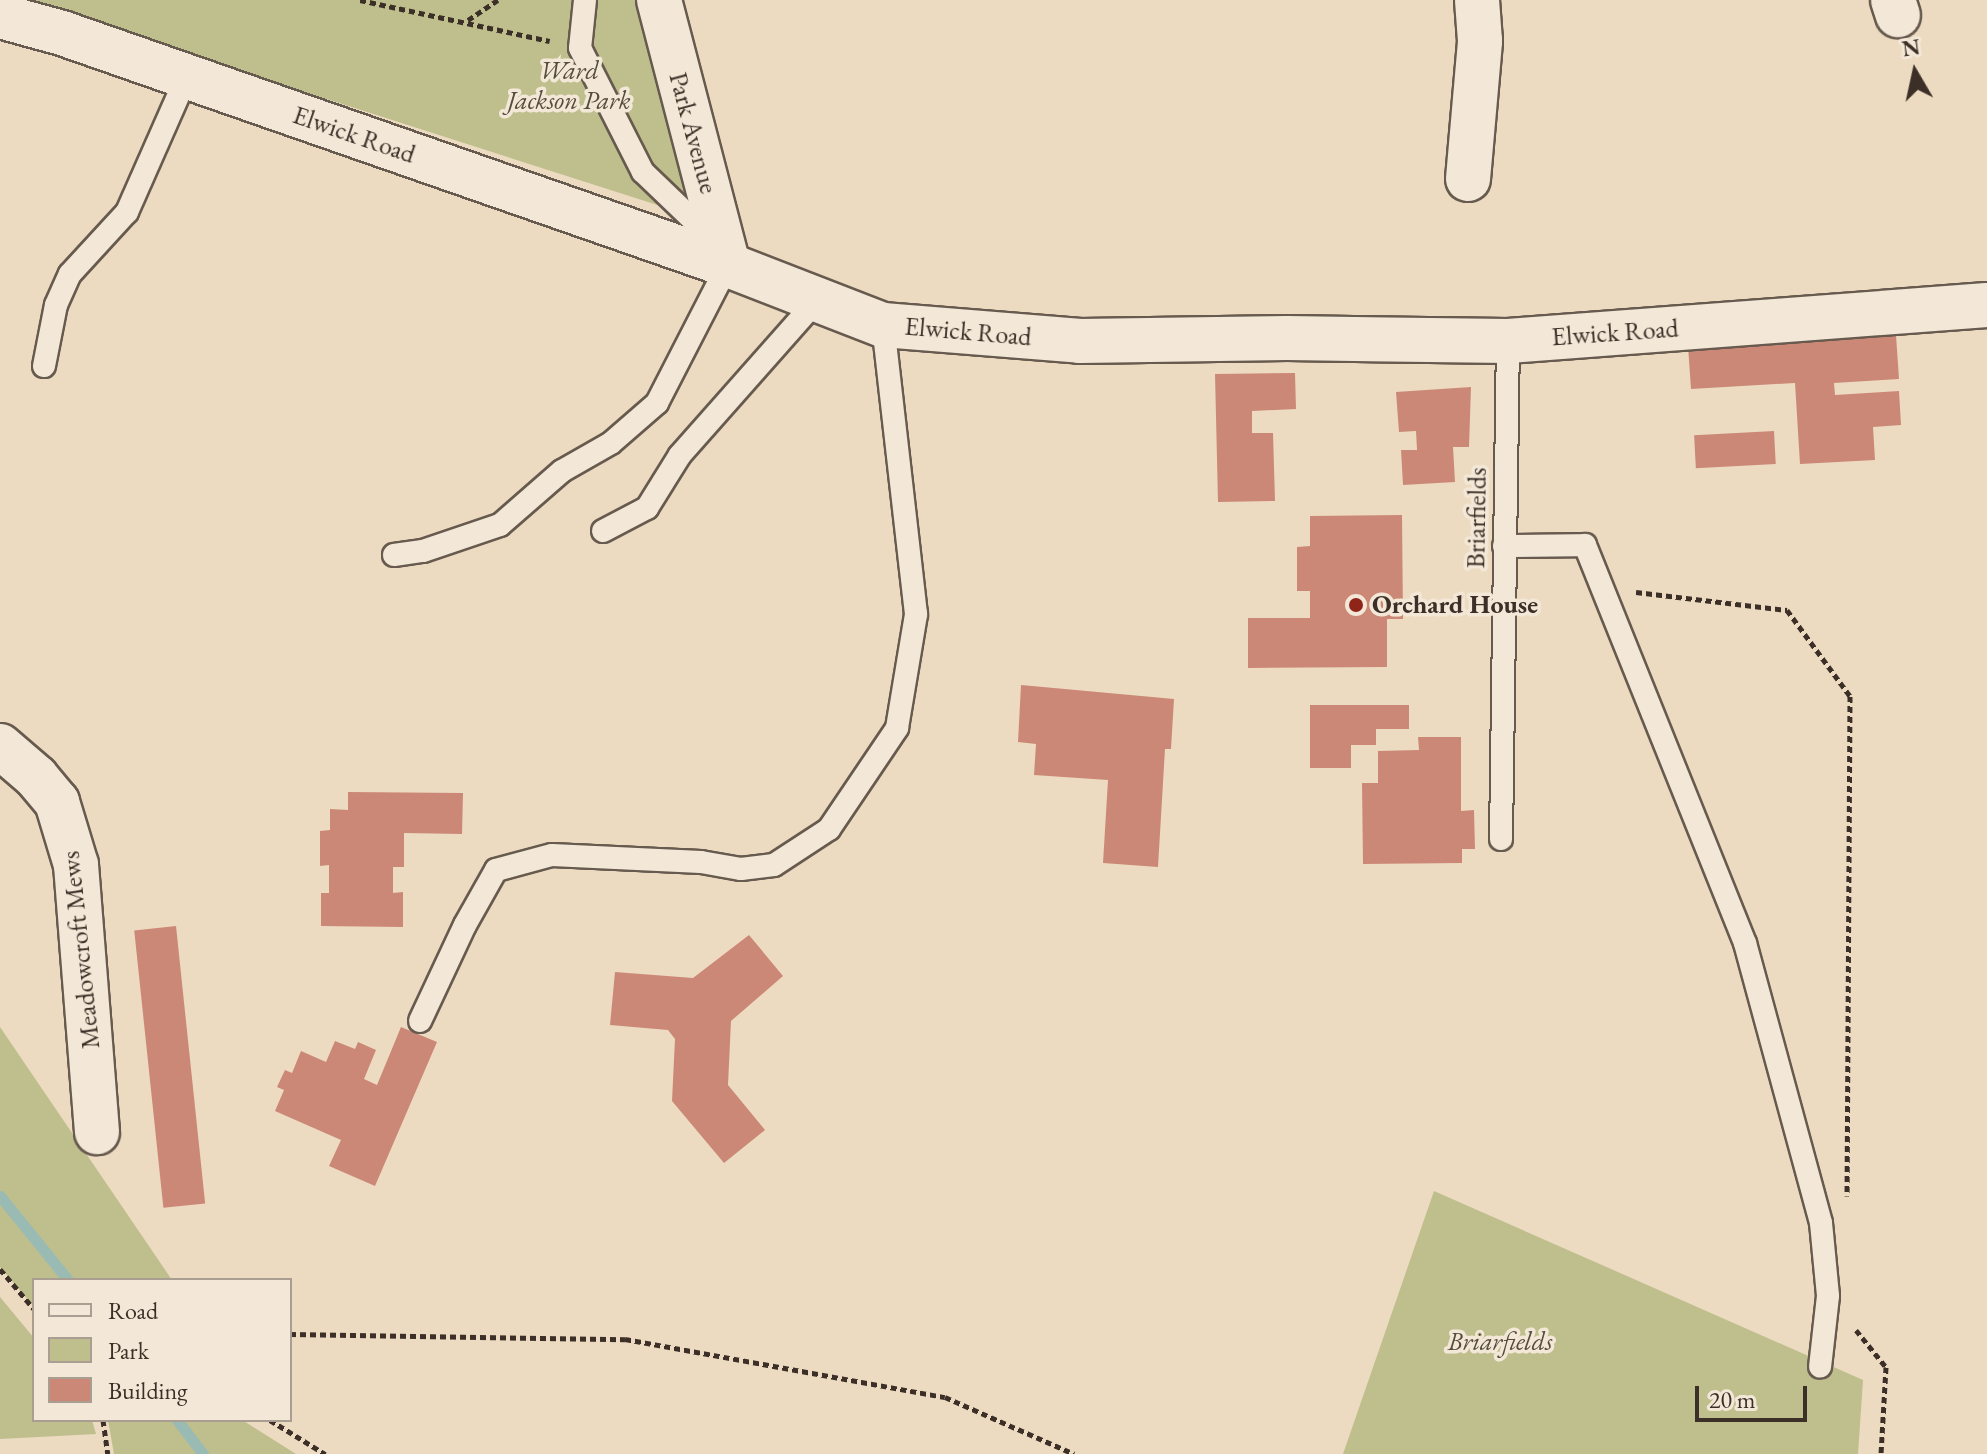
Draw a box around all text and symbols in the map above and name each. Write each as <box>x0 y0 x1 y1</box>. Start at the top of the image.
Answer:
north arrow <box>1875 32 1955 112</box>
text: N <box>1900 32 1922 64</box>
park label: Ward Jackson Park <box>507 55 631 116</box>
street label: Park Avenue <box>662 69 724 197</box>
street label: Elwick Road <box>289 99 419 171</box>
street label: Elwick Road <box>903 311 1033 353</box>
street label: Elwick Road <box>1550 313 1680 353</box>
street label: Briarfields <box>1461 467 1493 569</box>
place label: Orchard House <box>1372 589 1538 621</box>
marker: Orchard House <box>1347 596 1365 614</box>
street label: Meadowcroft Mews <box>55 849 107 1051</box>
legend <box>32 1278 292 1422</box>
text: Road <box>108 1295 158 1326</box>
park label: Briarfields <box>1448 1326 1552 1358</box>
text: Park <box>108 1335 149 1366</box>
scale bar <box>1699 1370 1811 1420</box>
text: Building <box>108 1375 188 1406</box>
text: 20 m <box>1709 1384 1756 1415</box>

